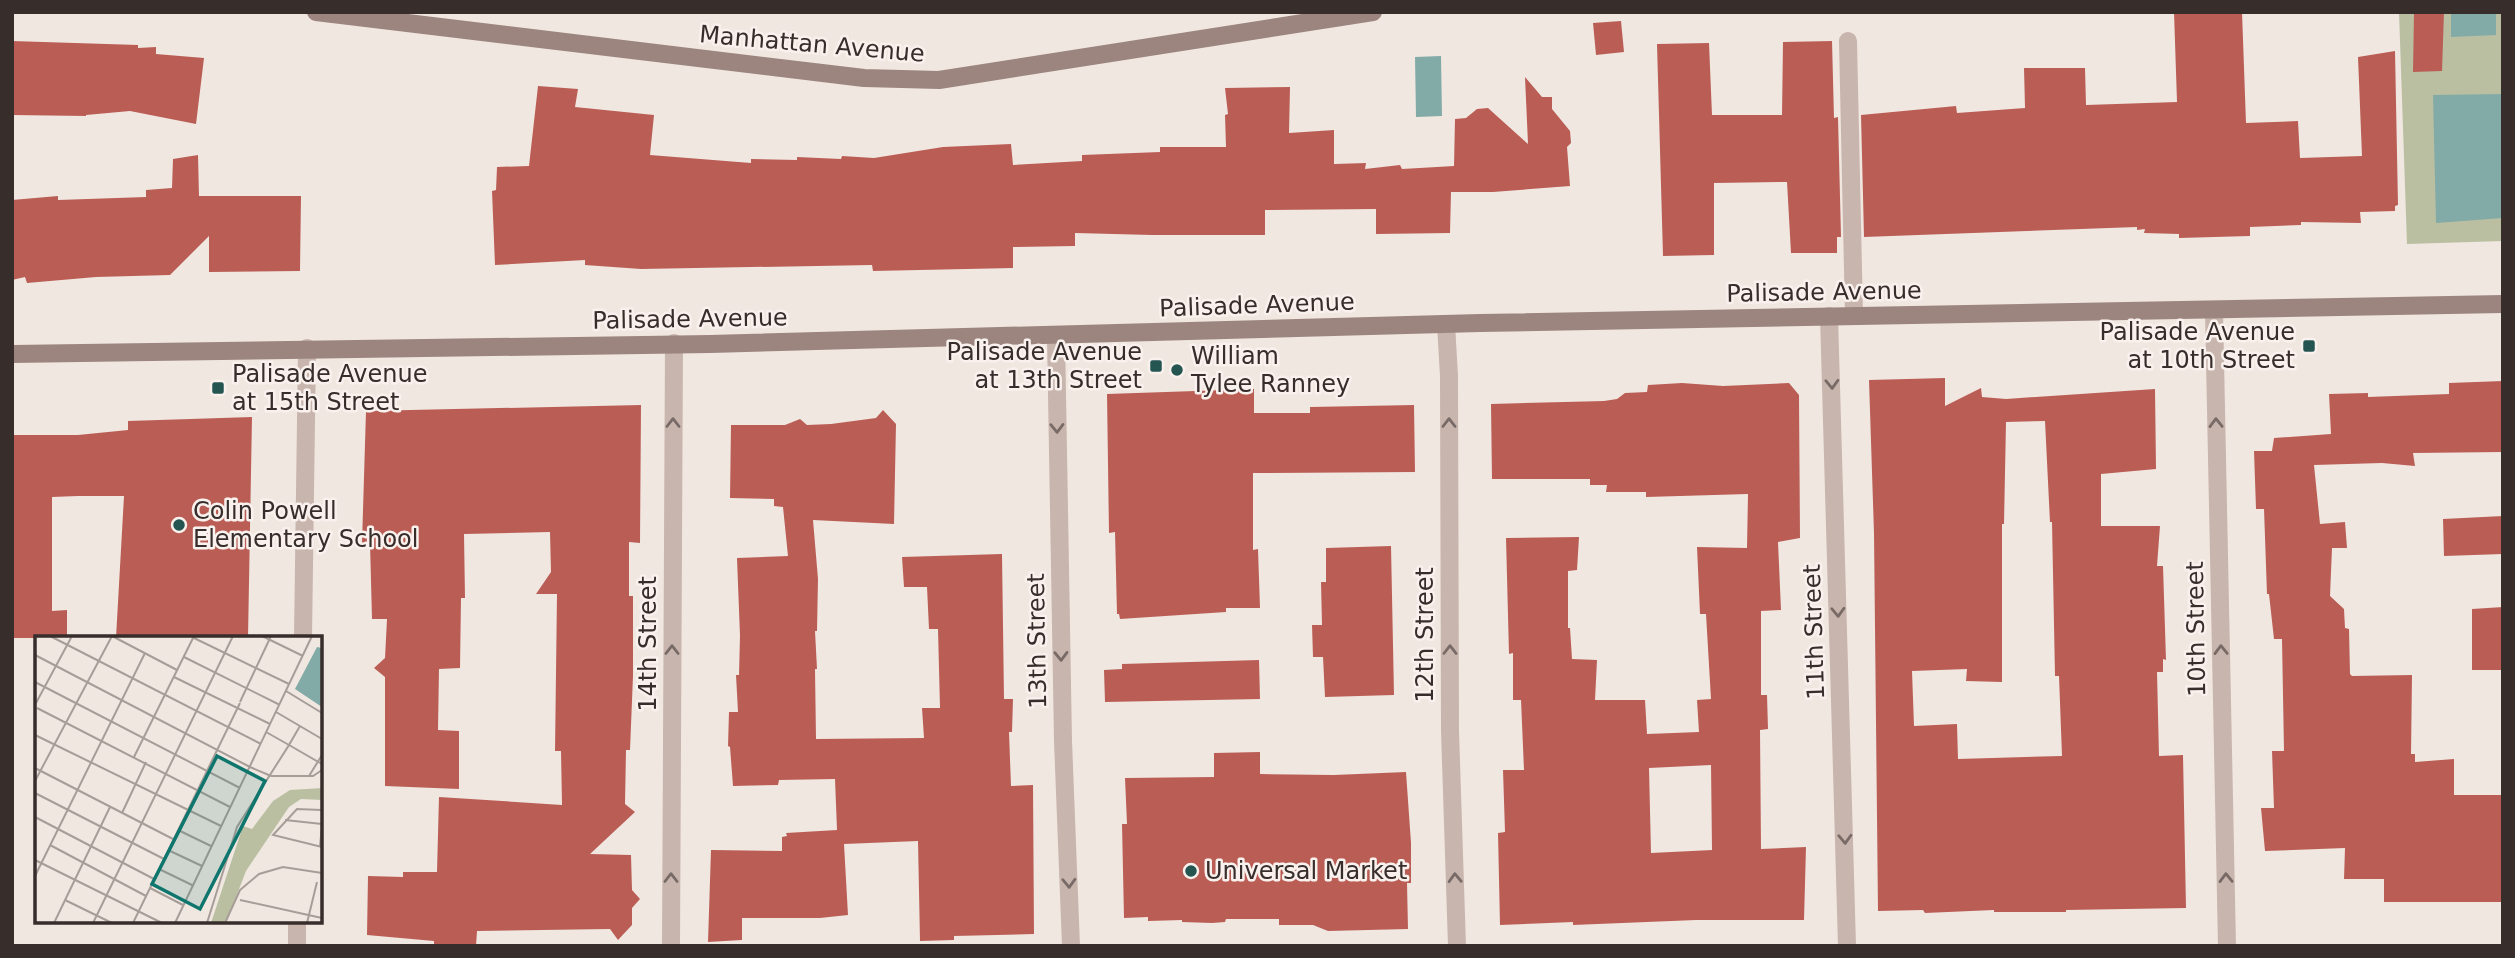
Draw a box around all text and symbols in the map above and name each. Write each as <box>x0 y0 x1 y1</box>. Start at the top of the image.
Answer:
street label: Manhattan Avenue <box>698 20 926 68</box>
street label: Palisade Avenue <box>1726 276 1922 308</box>
street label: Palisade Avenue <box>1159 288 1355 322</box>
street label: Palisade Avenue <box>592 303 788 335</box>
place label: Palisade Avenue at 10th Street <box>2100 318 2295 374</box>
place label: Palisade Avenue at 13th Street <box>947 338 1142 394</box>
marker: Palisade Avenue at 10th Street <box>2301 338 2317 354</box>
place label: William Tylee Ranney <box>1190 342 1350 398</box>
marker: Palisade Avenue at 13th Street <box>1148 358 1164 374</box>
place label: Palisade Avenue at 15th Street <box>232 360 427 416</box>
marker: William Tylee Ranney <box>1169 362 1185 378</box>
one-way arrow <box>1824 379 1839 390</box>
marker: Palisade Avenue at 15th Street <box>210 380 226 396</box>
one-way arrow <box>666 417 681 428</box>
one-way arrow <box>1441 417 1457 427</box>
one-way arrow <box>2209 417 2224 428</box>
one-way arrow <box>1049 424 1065 434</box>
place label: Colin Powell Elementary School <box>193 497 418 553</box>
marker: Colin Powell Elementary School <box>171 517 187 533</box>
street label: 10th Street <box>2181 561 2211 697</box>
street label: 11th Street <box>1798 564 1830 700</box>
street label: 12th Street <box>1411 567 1439 703</box>
street label: 13th Street <box>1022 573 1052 709</box>
street label: 14th Street <box>634 576 662 712</box>
one-way arrow <box>1831 606 1846 617</box>
inset map <box>35 636 322 923</box>
one-way arrow <box>664 644 680 655</box>
one-way arrow <box>1442 644 1458 655</box>
one-way arrow <box>2214 644 2229 655</box>
one-way arrow <box>1054 651 1069 662</box>
one-way arrow <box>1837 834 1852 845</box>
place label: Universal Market <box>1205 857 1407 885</box>
marker: Universal Market <box>1183 863 1199 879</box>
one-way arrow <box>663 872 679 882</box>
one-way arrow <box>1447 872 1462 883</box>
one-way arrow <box>2219 872 2234 883</box>
one-way arrow <box>1061 878 1076 889</box>

